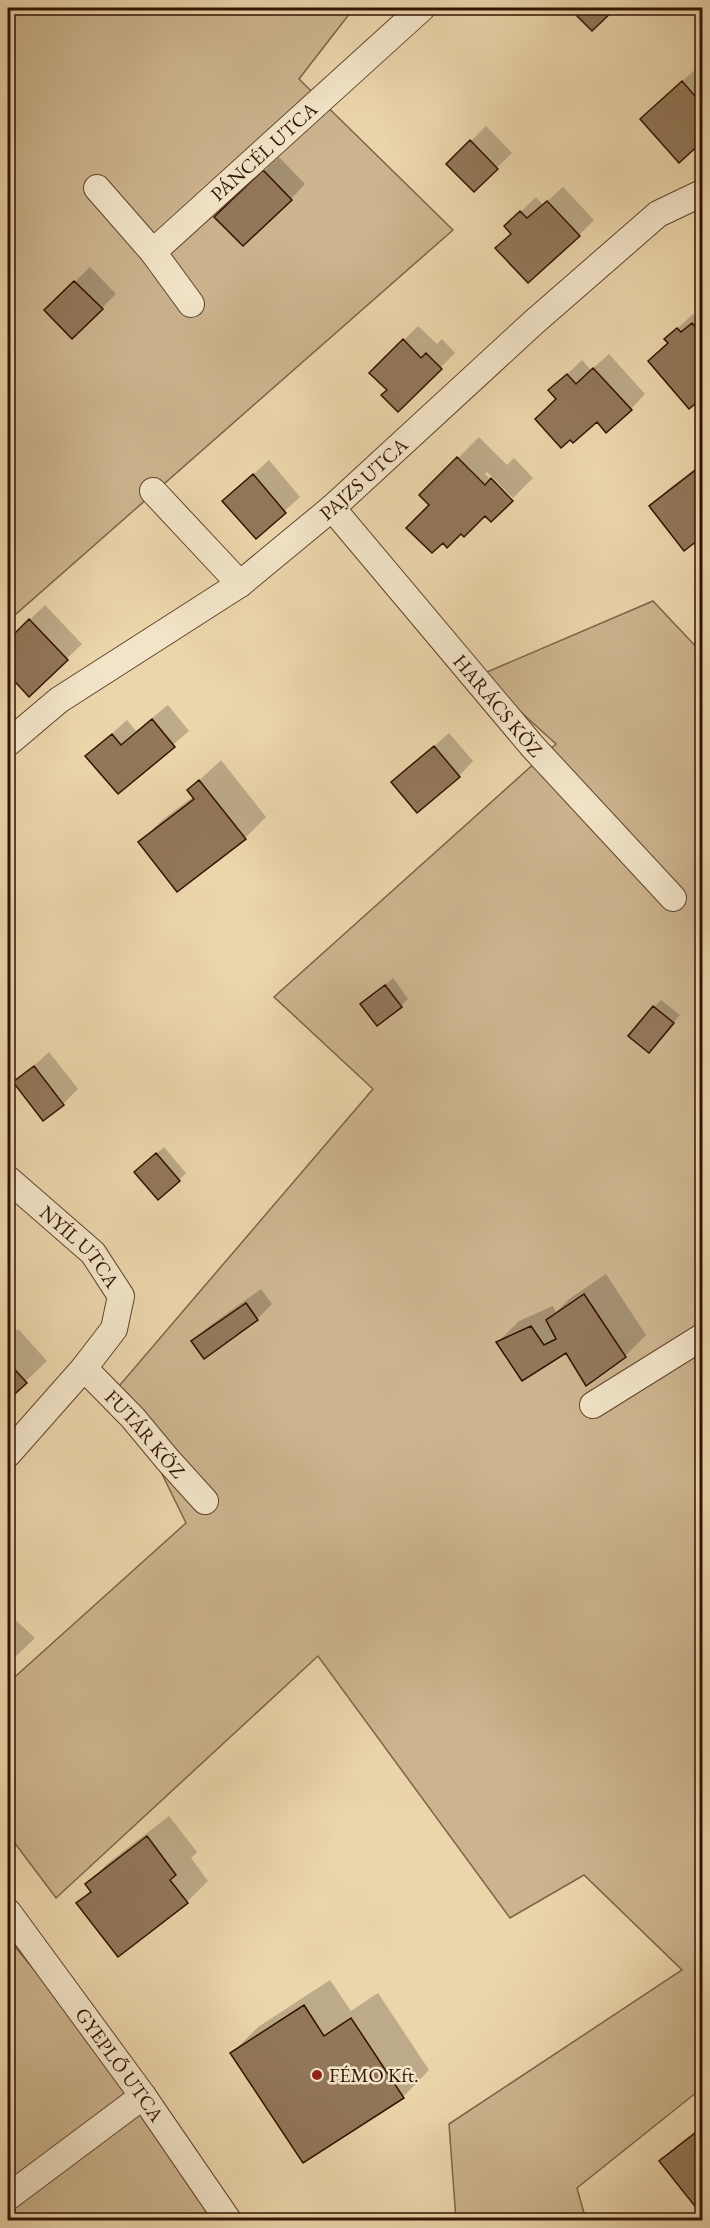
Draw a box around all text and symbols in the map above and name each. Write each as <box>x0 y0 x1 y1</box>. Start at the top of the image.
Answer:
street label: PÁNCÉL UTCA <box>205 96 323 207</box>
street label: PAJZS UTCA <box>314 432 413 526</box>
street label: HARÁCS KÖZ <box>447 649 549 763</box>
street label: NYÍL UTCA <box>34 1199 125 1293</box>
street label: FUTÁR KÖZ <box>99 1384 191 1484</box>
street label: GYEPLŐ UTCA <box>69 2002 170 2127</box>
place label: FÉMO Kft. <box>329 2062 419 2088</box>
marker: FÉMO Kft. <box>310 2068 324 2082</box>

